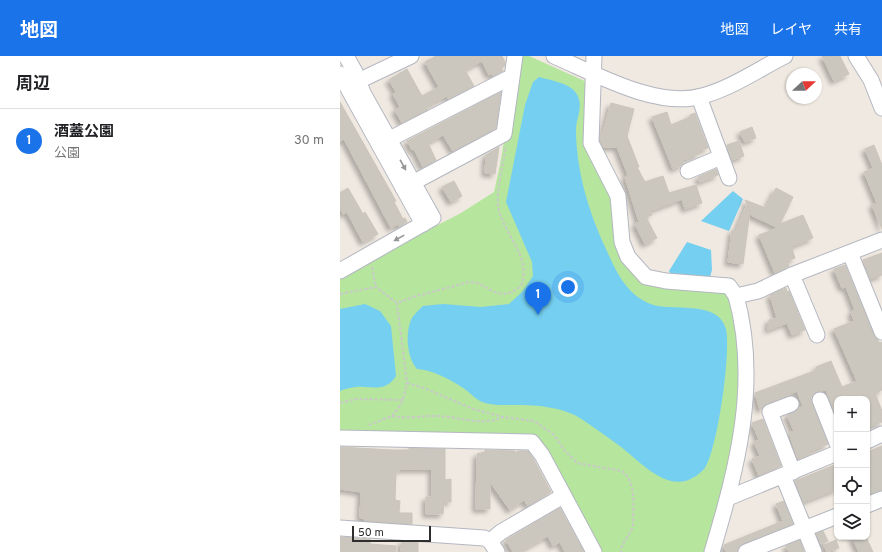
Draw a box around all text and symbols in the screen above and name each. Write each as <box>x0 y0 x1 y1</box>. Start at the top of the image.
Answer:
text: 地図 <box>20 19 58 43</box>
text: 地図 <box>720 22 748 39</box>
text: レイヤ <box>770 22 812 39</box>
text: 共有 <box>834 22 862 39</box>
north arrow <box>786 68 822 104</box>
text: 周辺 <box>16 74 50 96</box>
text: 酒蓋公園 <box>54 123 114 142</box>
text: 1 <box>26 133 32 149</box>
text: 30 m <box>294 133 324 149</box>
text: 公園 <box>54 146 80 162</box>
one-way arrow <box>400 159 407 171</box>
one-way arrow <box>393 234 405 241</box>
your location <box>558 277 578 297</box>
pin: 1 <box>525 282 551 315</box>
map controls <box>834 396 870 540</box>
button: + <box>834 396 870 432</box>
button: − <box>834 432 870 468</box>
button: locate <box>834 468 870 504</box>
button: layers <box>834 504 870 540</box>
scale bar <box>352 524 431 543</box>
text: 50 m <box>358 526 384 540</box>

